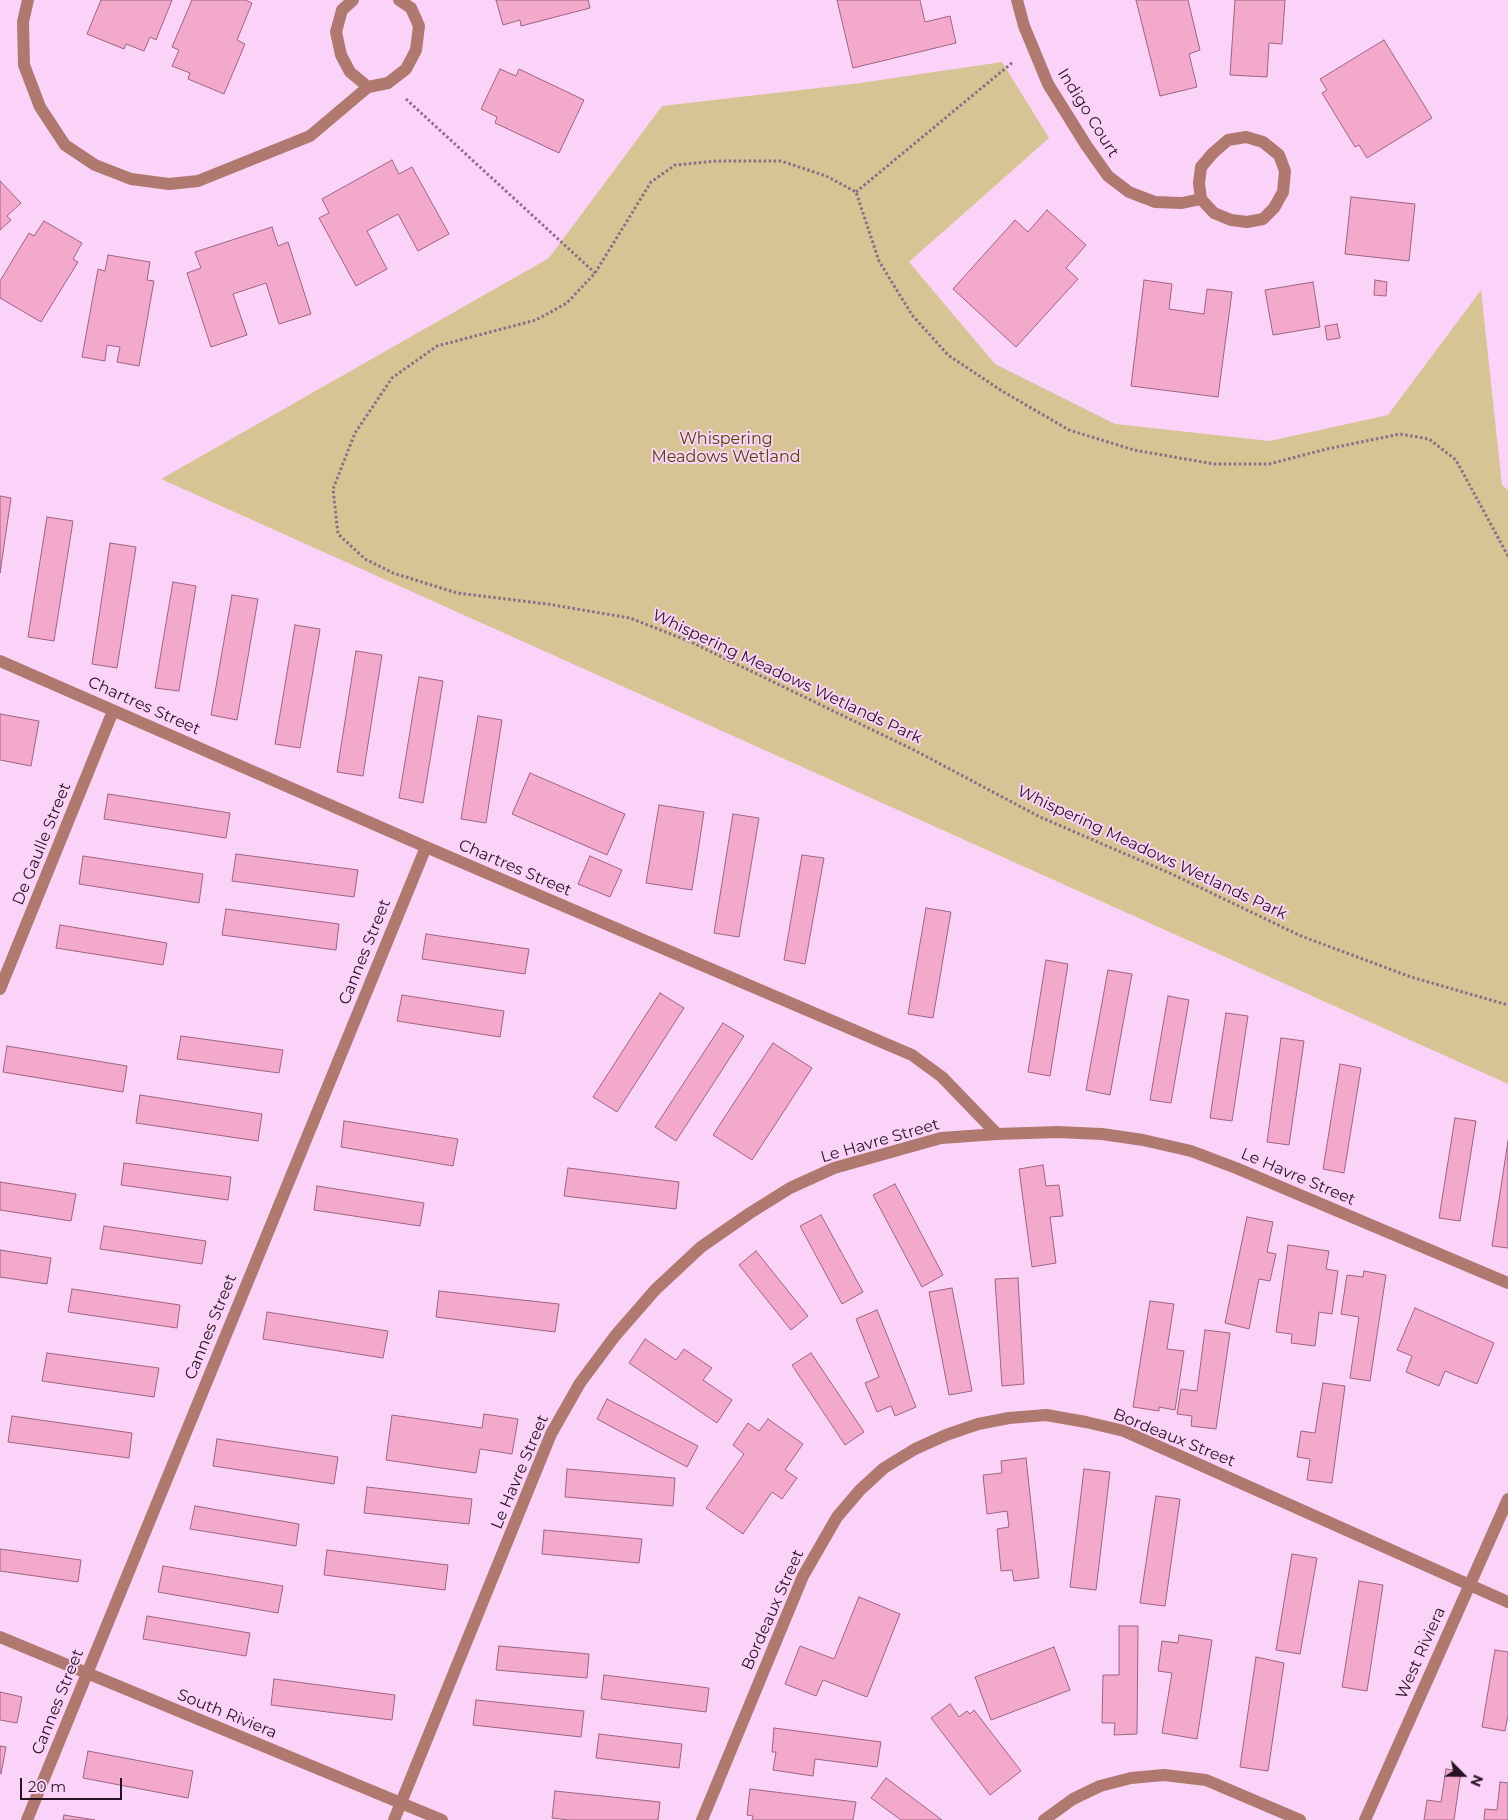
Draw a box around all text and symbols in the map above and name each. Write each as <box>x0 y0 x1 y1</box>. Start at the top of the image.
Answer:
street label: Indigo Court <box>1053 65 1123 161</box>
park label: Whispering Meadows Wetland <box>651 429 801 467</box>
street label: Whispering Meadows Wetlands Park <box>649 606 925 748</box>
street label: Chartres Street <box>85 673 203 739</box>
street label: De Gaulle Street <box>9 780 75 908</box>
street label: Whispering Meadows Wetlands Park <box>1014 782 1290 924</box>
street label: Chartres Street <box>456 836 574 900</box>
street label: Cannes Street <box>335 896 395 1008</box>
street label: Le Havre Street <box>818 1115 942 1167</box>
street label: Le Havre Street <box>1238 1144 1358 1210</box>
street label: Cannes Street <box>181 1271 241 1383</box>
street label: Bordeaux Street <box>1110 1405 1238 1471</box>
street label: Le Havre Street <box>487 1412 553 1532</box>
street label: Bordeaux Street <box>738 1547 808 1673</box>
street label: West Riviera <box>1392 1604 1450 1702</box>
street label: Cannes Street <box>28 1646 88 1758</box>
street label: South Riviera <box>174 1685 280 1743</box>
north arrow <box>1438 1750 1488 1800</box>
scale bar <box>22 1768 125 1800</box>
text: N <box>1466 1772 1487 1790</box>
text: 20 m <box>28 1777 66 1796</box>

